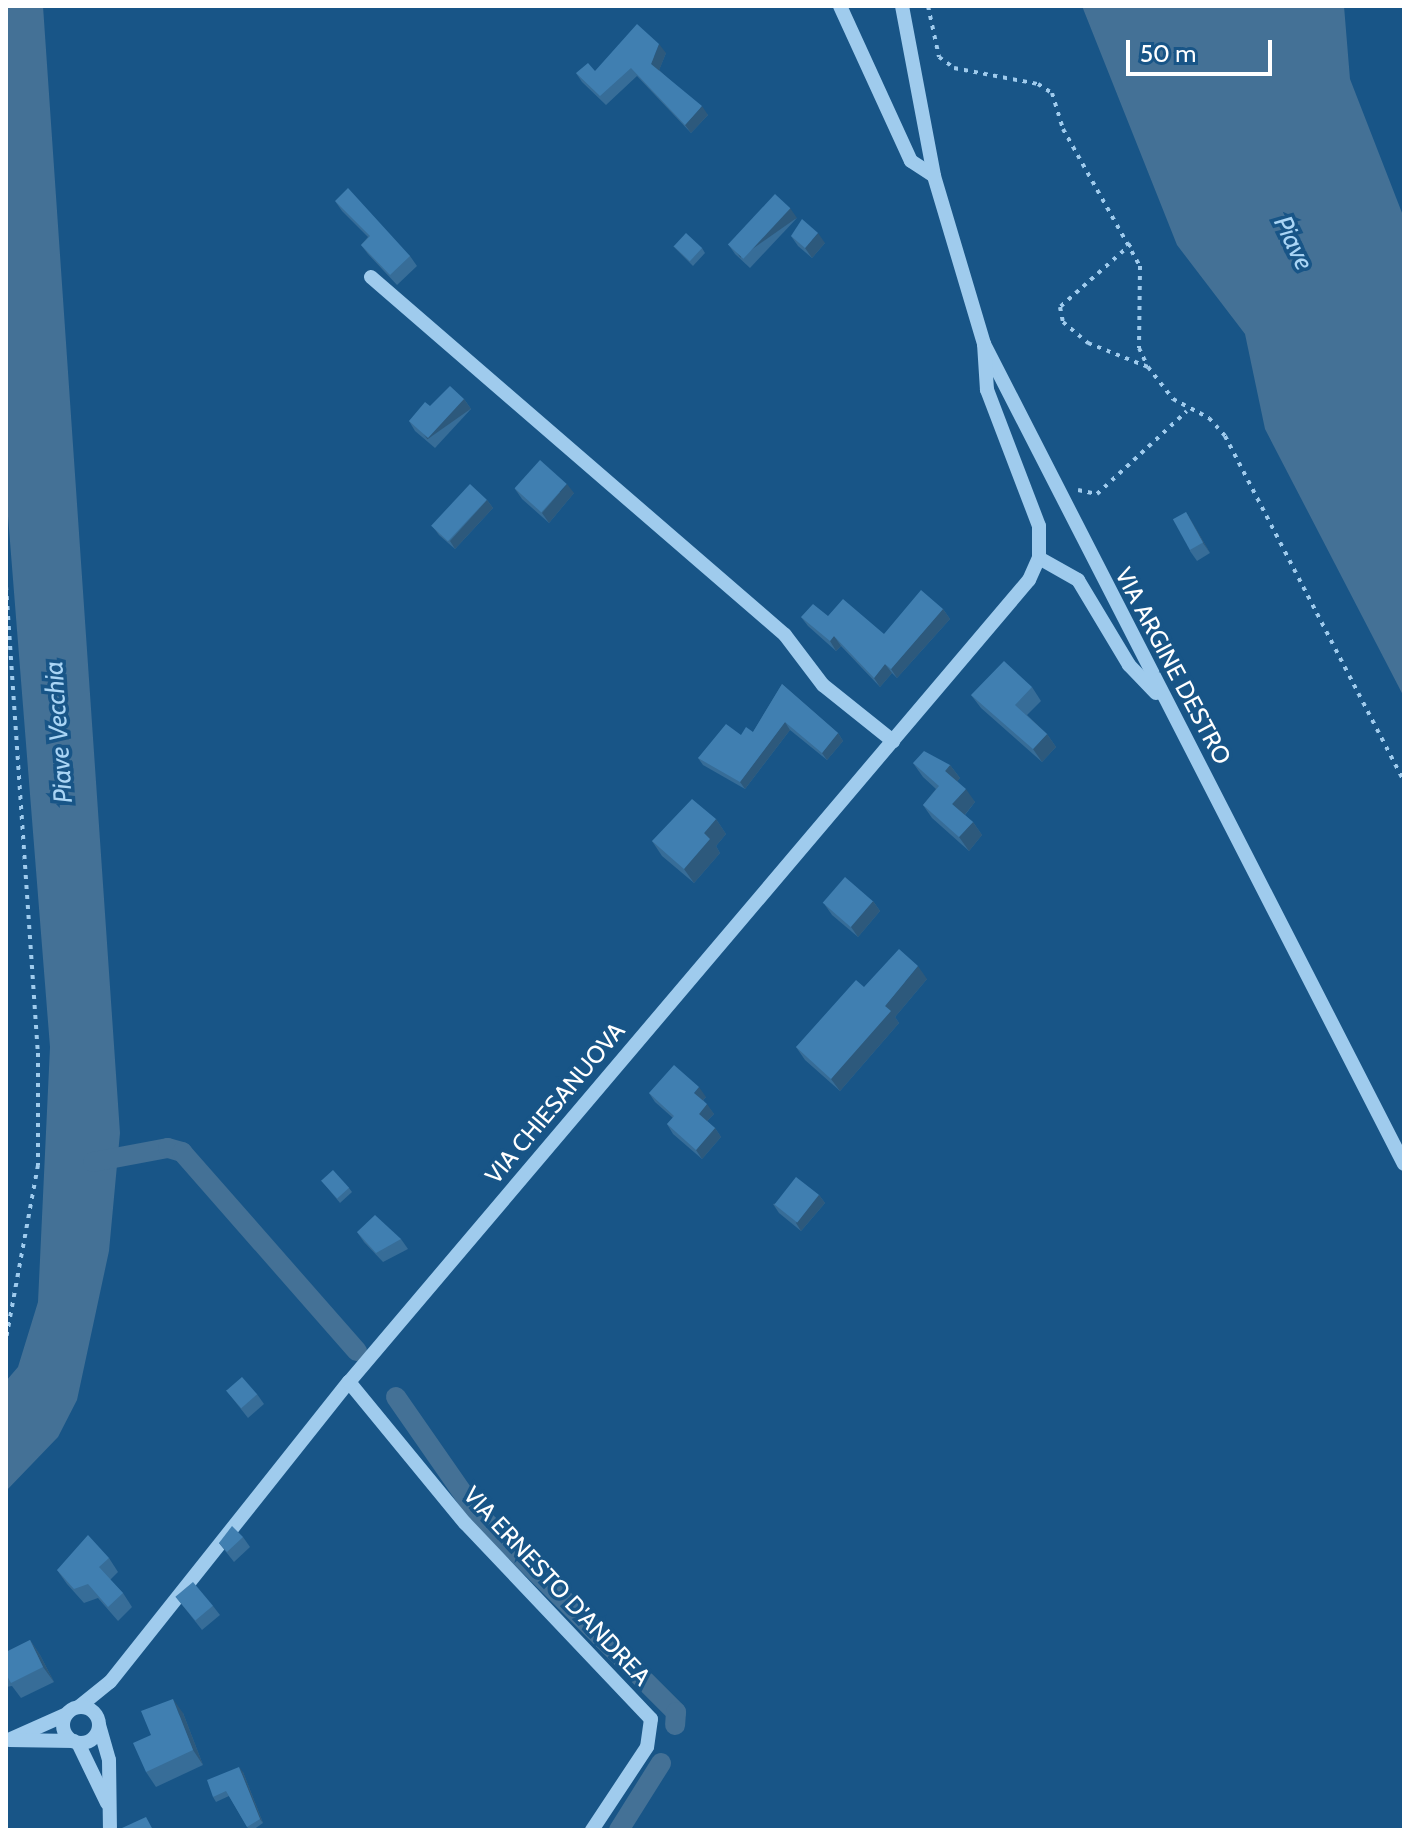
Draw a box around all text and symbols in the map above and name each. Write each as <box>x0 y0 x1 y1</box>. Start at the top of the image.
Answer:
scale bar <box>1130 24 1276 74</box>
text: 50 m <box>1140 39 1196 68</box>
water label: Piave <box>1267 211 1319 275</box>
street label: VIA ARGINE DESTRO <box>1109 563 1237 769</box>
water label: Piave Vecchia <box>38 660 80 804</box>
street label: VIA CHIESANUOVA <box>479 1017 631 1189</box>
street label: VIA ERNESTO D'ANDREA <box>457 1481 657 1691</box>

